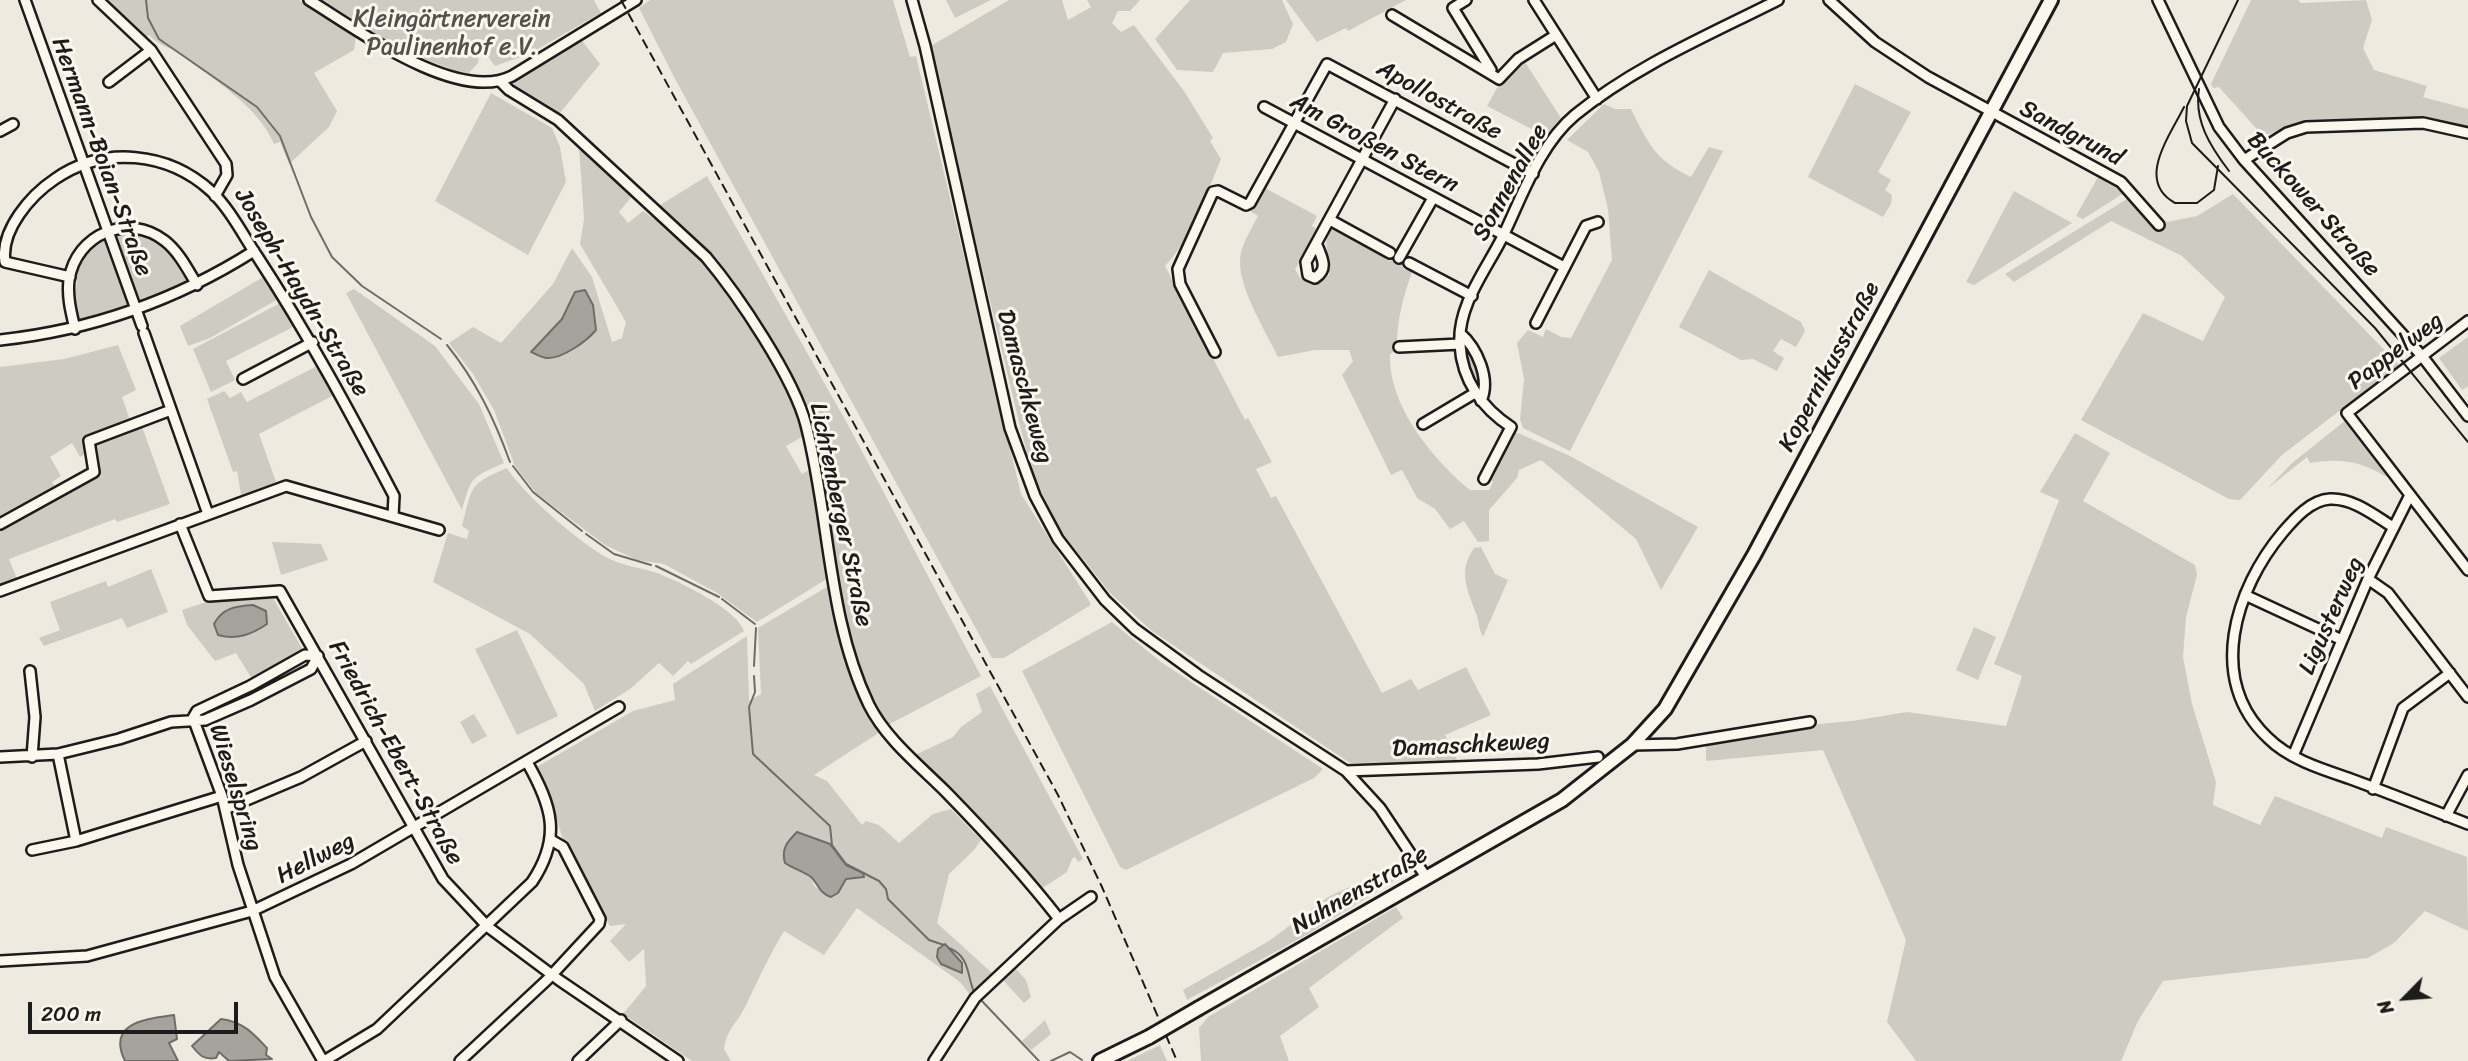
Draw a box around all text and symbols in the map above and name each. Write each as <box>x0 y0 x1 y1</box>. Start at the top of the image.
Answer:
park label: Kleingärtnerverein Paulinenhof e.V. <box>353 6 551 62</box>
street label: Hermann-Boian-Straße <box>44 34 158 280</box>
street label: Apollostraße <box>1371 55 1507 147</box>
street label: Am Großen Stern <box>1285 88 1463 200</box>
street label: Sandgrund <box>2014 95 2128 173</box>
street label: Sonnenallee <box>1467 120 1555 246</box>
street label: Buckower Straße <box>2240 126 2386 284</box>
street label: Joseph-Haydn-Straße <box>227 184 375 402</box>
street label: Kopernikusstraße <box>1773 277 1887 457</box>
street label: Damaschkeweg <box>990 307 1058 467</box>
street label: Pappelweg <box>2343 307 2449 397</box>
street label: Lichtenberger Straße <box>802 400 878 630</box>
street label: Ligusterweg <box>2293 553 2371 679</box>
street label: Friedrich-Ebert-Straße <box>321 636 469 870</box>
street label: Wieselspring <box>202 721 268 855</box>
street label: Damaschkeweg <box>1391 727 1551 765</box>
street label: Hellweg <box>272 827 360 891</box>
street label: Nuhnenstraße <box>1287 840 1433 942</box>
north arrow <box>2370 963 2440 1033</box>
scale bar <box>32 988 242 1032</box>
text: N <box>2368 994 2403 1020</box>
text: 200 m <box>41 995 101 1033</box>

